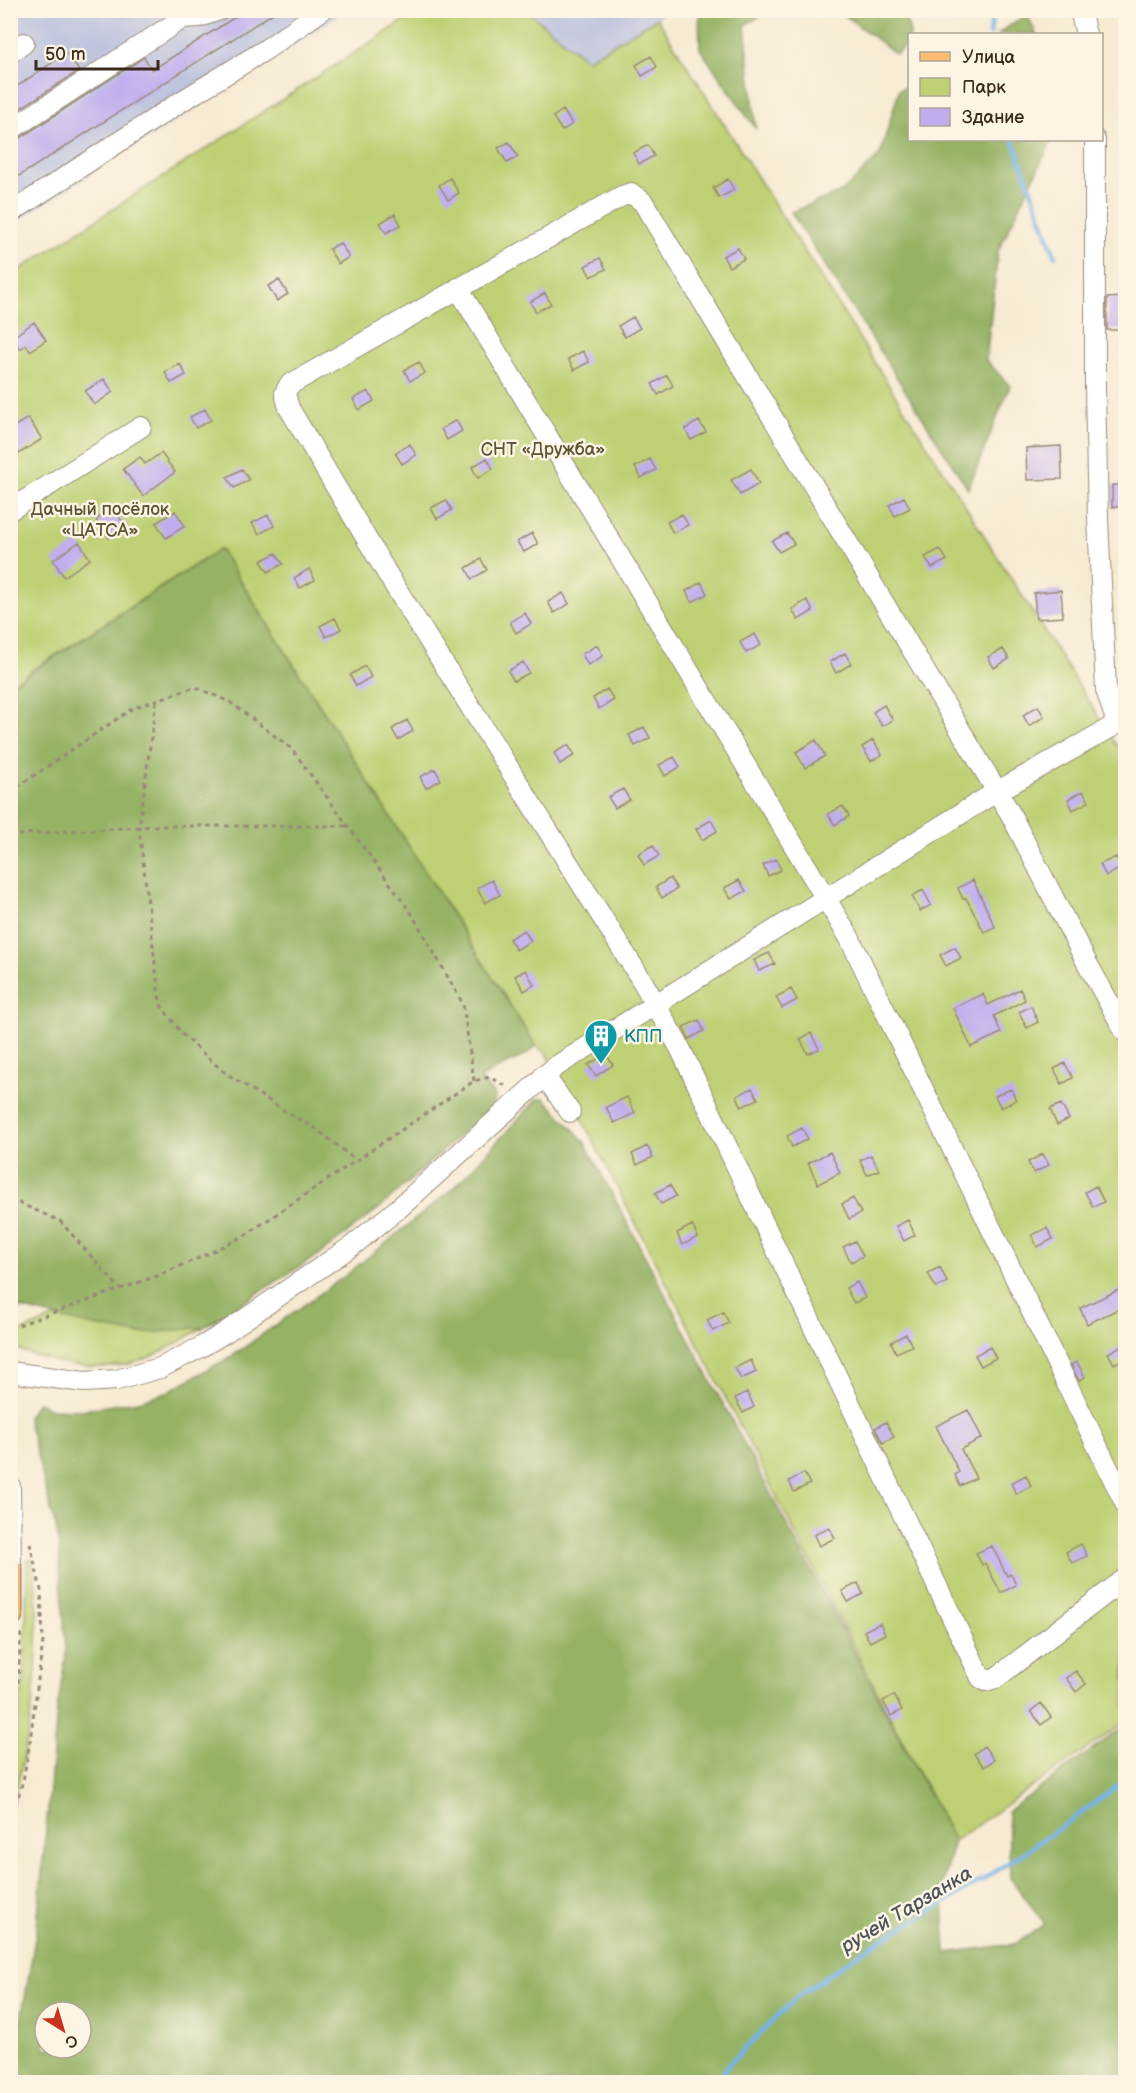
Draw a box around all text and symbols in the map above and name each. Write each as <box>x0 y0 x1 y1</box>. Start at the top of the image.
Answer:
scale bar <box>36 33 158 71</box>
legend <box>908 33 1103 141</box>
text: 50 m <box>45 44 86 65</box>
text: Улица <box>962 47 1016 68</box>
text: Парк <box>962 77 1006 98</box>
text: Здание <box>962 107 1024 128</box>
park label: СНТ «Дружба» <box>481 439 605 460</box>
park label: Дачный посёлок «ЦАТСА» <box>31 499 170 541</box>
building icon: КПП <box>583 1018 619 1065</box>
place label: КПП <box>624 1026 663 1047</box>
water label: ручей Тарзанка <box>836 1861 976 1959</box>
north arrow <box>33 2000 93 2060</box>
text: С <box>61 2030 81 2052</box>

